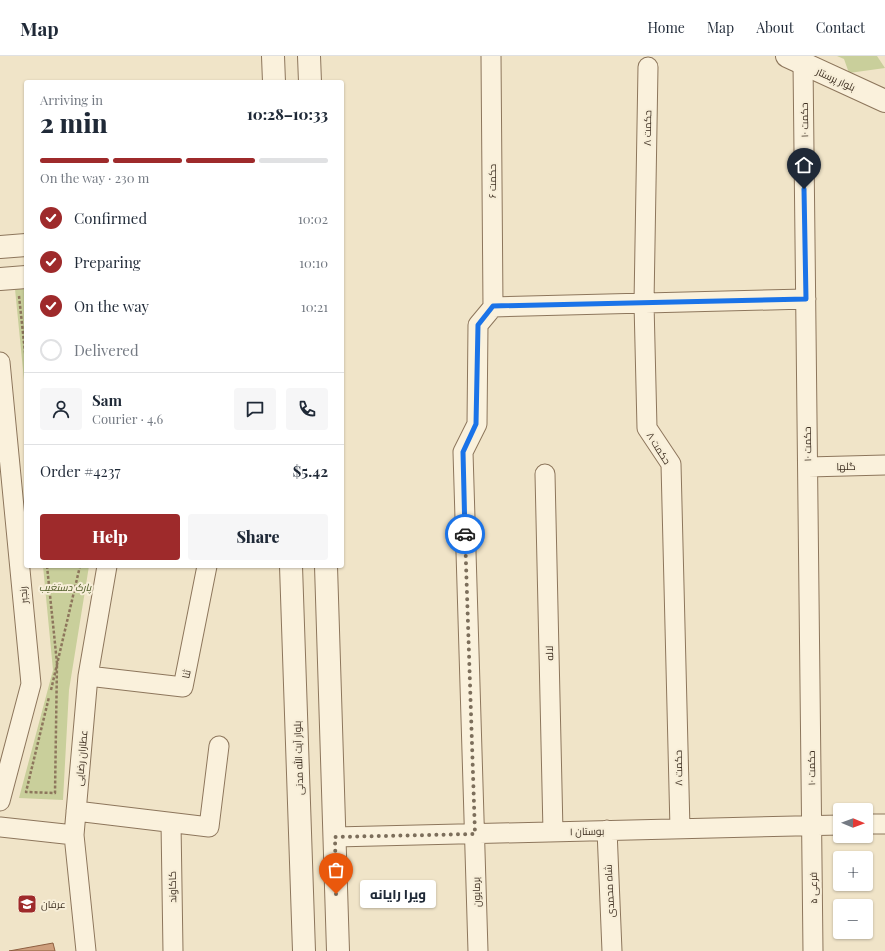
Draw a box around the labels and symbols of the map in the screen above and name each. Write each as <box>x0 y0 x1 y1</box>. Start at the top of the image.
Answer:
street label: بلوار پرستار <box>813 63 858 94</box>
street label: حکمت ۱۰ <box>797 102 811 138</box>
street label: حکمت ۸ <box>640 110 654 146</box>
pin <box>787 148 821 189</box>
street label: حکمت ۶ <box>485 164 499 198</box>
street label: حکمت ۱۰ <box>800 426 814 462</box>
street label: حکمت ۸ <box>644 429 674 467</box>
street label: گلها <box>836 459 856 473</box>
courier <box>445 514 485 554</box>
park label: پارک دستغیب <box>39 580 92 595</box>
street label: رنجبر <box>15 586 31 605</box>
street label: لاله <box>542 645 556 661</box>
street label: ثنا <box>178 668 194 680</box>
street label: بلوار آیت الله مدنی <box>290 721 306 795</box>
street label: عطاران رضایی <box>72 729 90 787</box>
street label: حکمت ۸ <box>671 750 685 786</box>
street label: حکمت ۱۰ <box>804 750 818 786</box>
north arrow <box>833 803 873 843</box>
street label: بوستان ۱ <box>569 824 605 838</box>
pin <box>319 853 353 894</box>
street label: شاه محمدی <box>601 864 617 918</box>
street label: کاکاوند <box>165 871 179 903</box>
street label: فرعی ۵ <box>806 872 820 904</box>
street label: برمایون <box>468 877 484 907</box>
callout: ویرا رایانه <box>360 880 436 908</box>
school or university icon: عرفان <box>16 893 38 915</box>
place label: عرفان <box>41 897 66 911</box>

